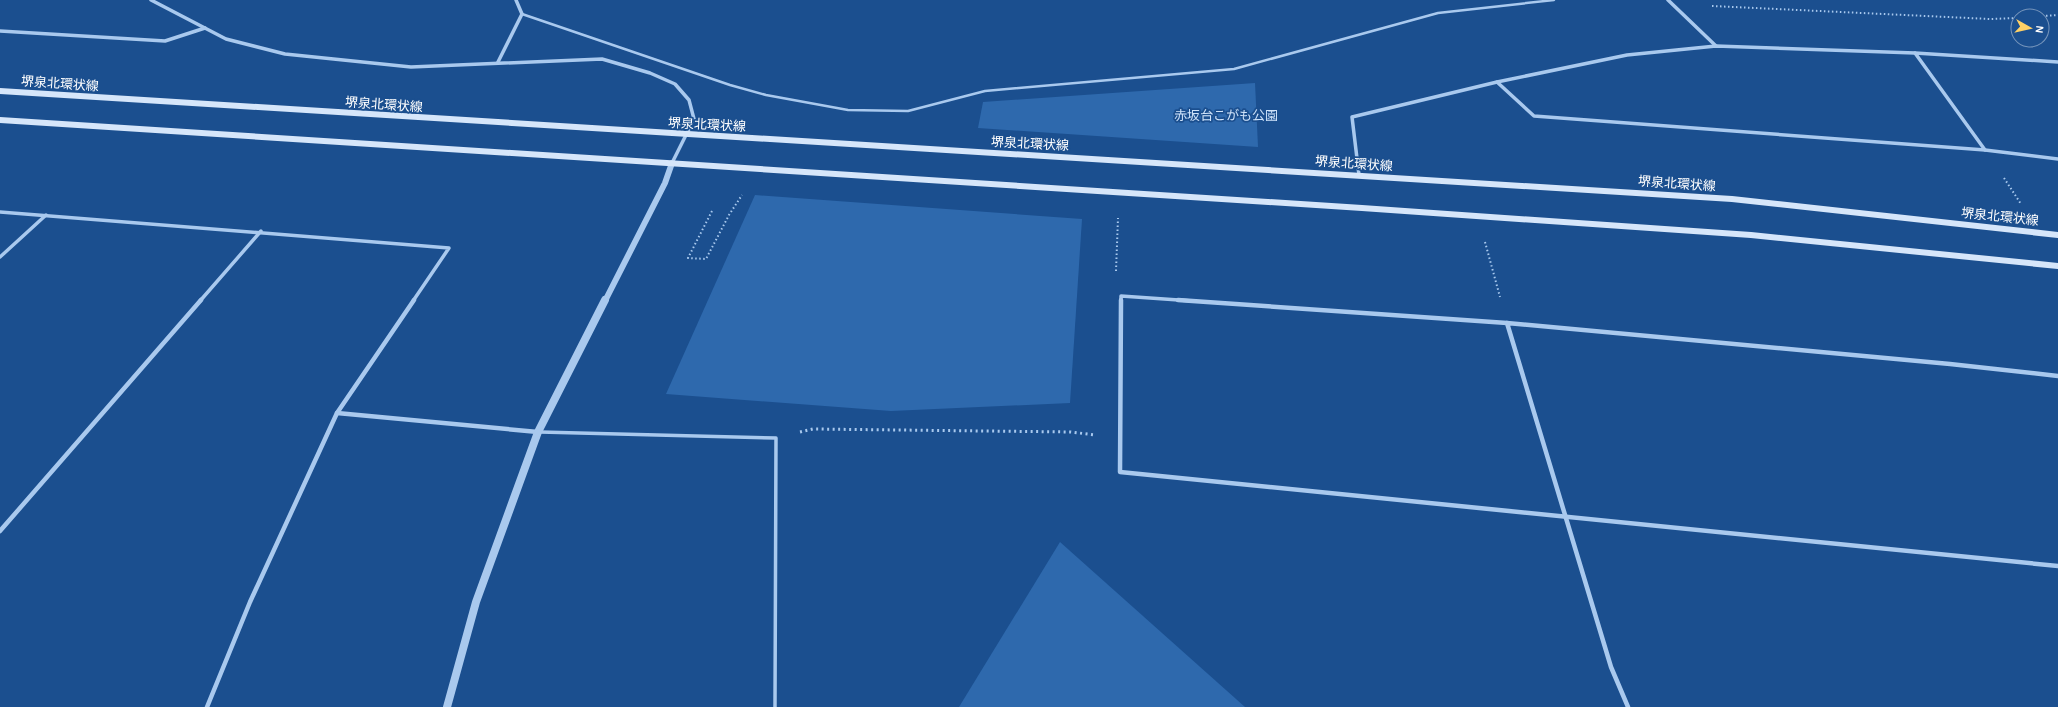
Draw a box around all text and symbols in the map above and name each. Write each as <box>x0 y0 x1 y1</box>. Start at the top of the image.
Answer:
north arrow <box>2010 8 2050 48</box>
text: N <box>2032 25 2046 34</box>
street label: 堺泉北環状線 <box>21 73 99 94</box>
street label: 堺泉北環状線 <box>345 94 423 115</box>
park label: 赤坂台こがも公園 <box>1174 108 1278 123</box>
street label: 堺泉北環状線 <box>668 115 746 134</box>
street label: 堺泉北環状線 <box>991 134 1069 153</box>
street label: 堺泉北環状線 <box>1315 153 1393 174</box>
street label: 堺泉北環状線 <box>1638 173 1716 194</box>
street label: 堺泉北環状線 <box>1960 205 2040 228</box>

